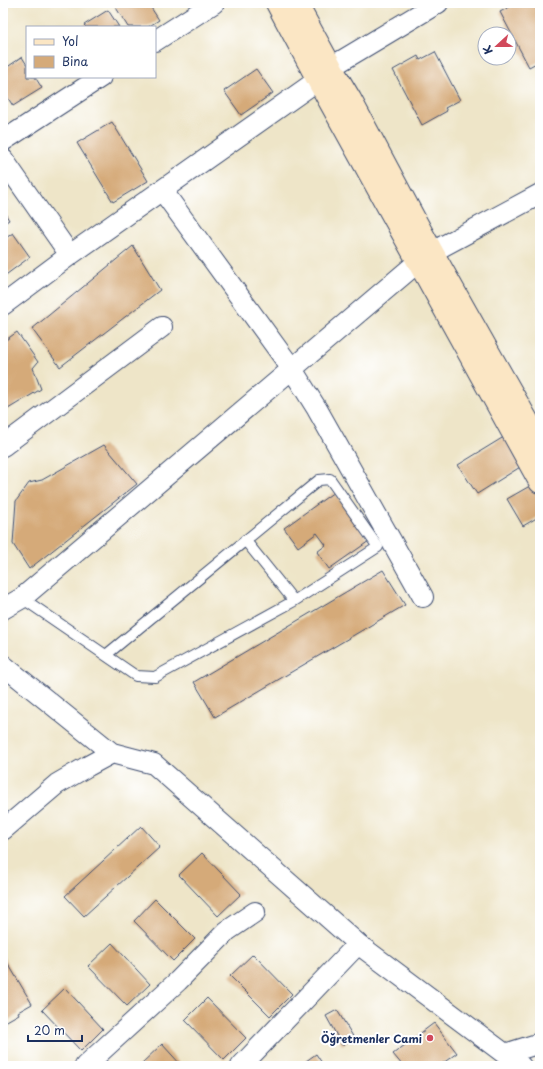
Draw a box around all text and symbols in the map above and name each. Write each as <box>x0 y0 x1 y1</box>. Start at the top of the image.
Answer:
legend <box>26 26 156 78</box>
north arrow <box>477 26 517 66</box>
text: Yol <box>62 32 78 50</box>
text: K <box>478 43 497 57</box>
text: Bina <box>62 52 88 70</box>
scale bar <box>28 1017 82 1043</box>
text: 20 m <box>34 1021 65 1039</box>
place label: Öğretmenler Cami <box>321 1030 422 1047</box>
marker: Öğretmenler Cami <box>425 1033 435 1043</box>

